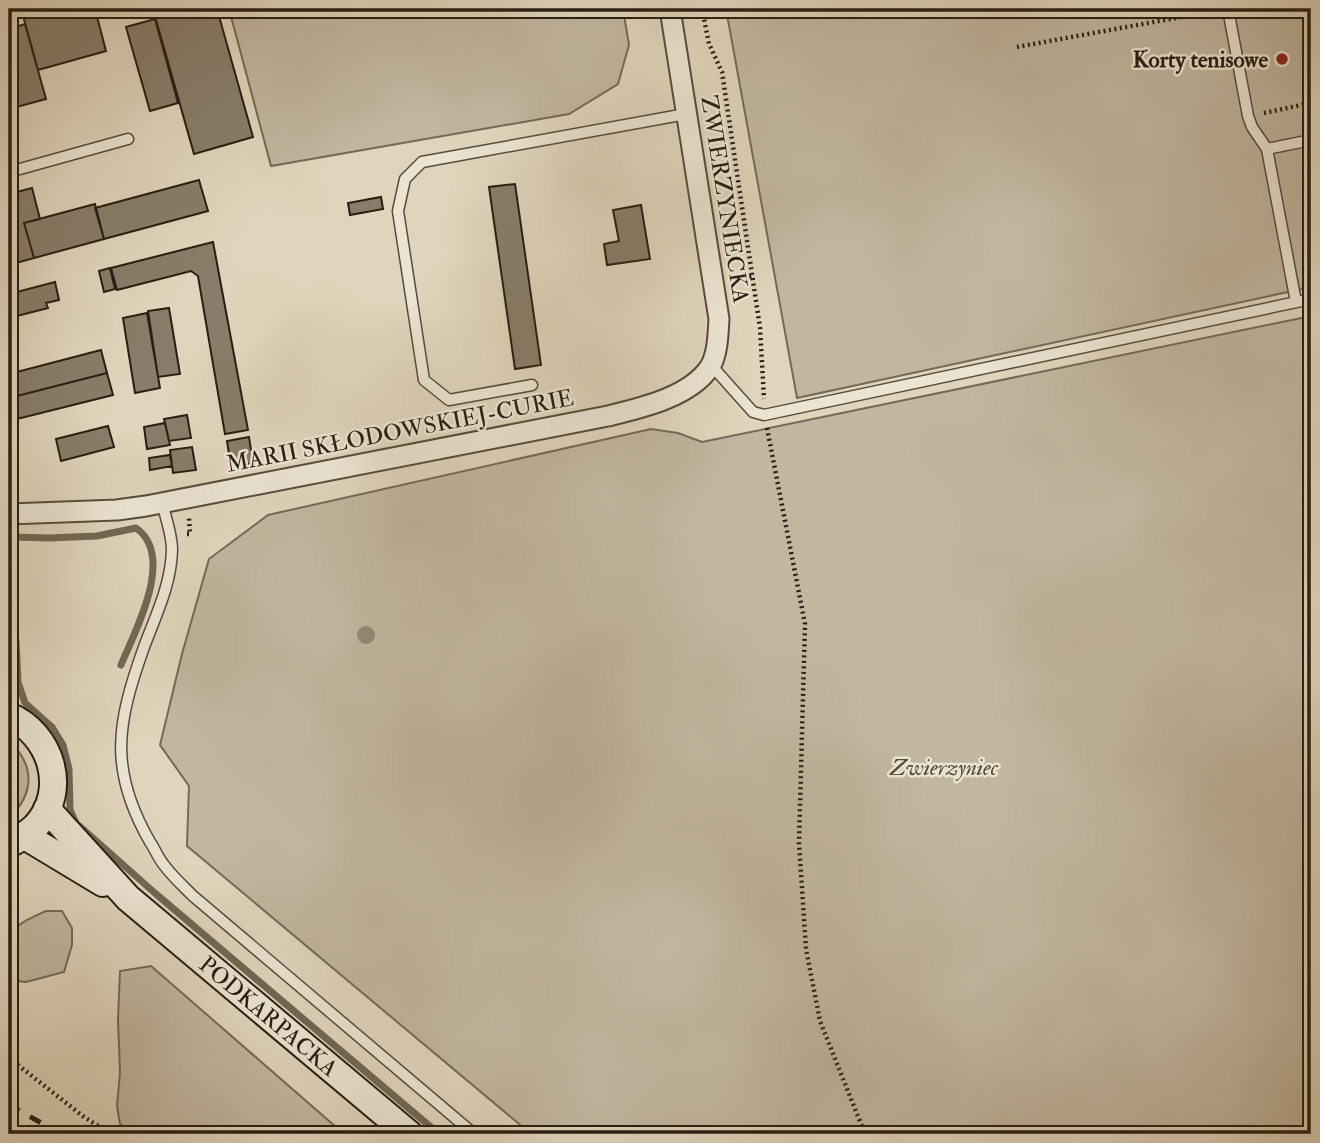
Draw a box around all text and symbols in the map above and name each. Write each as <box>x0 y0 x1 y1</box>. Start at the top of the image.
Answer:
place label: Korty tenisowe <box>1133 45 1268 75</box>
marker: Korty tenisowe <box>1274 51 1290 67</box>
street label: ZWIERZYNIECKA <box>694 93 756 305</box>
street label: MARII SKŁODOWSKIEJ-CURIE <box>224 383 576 479</box>
park label: Zwierzyniec <box>889 753 999 782</box>
street label: PODKARPACKA <box>193 950 344 1083</box>

